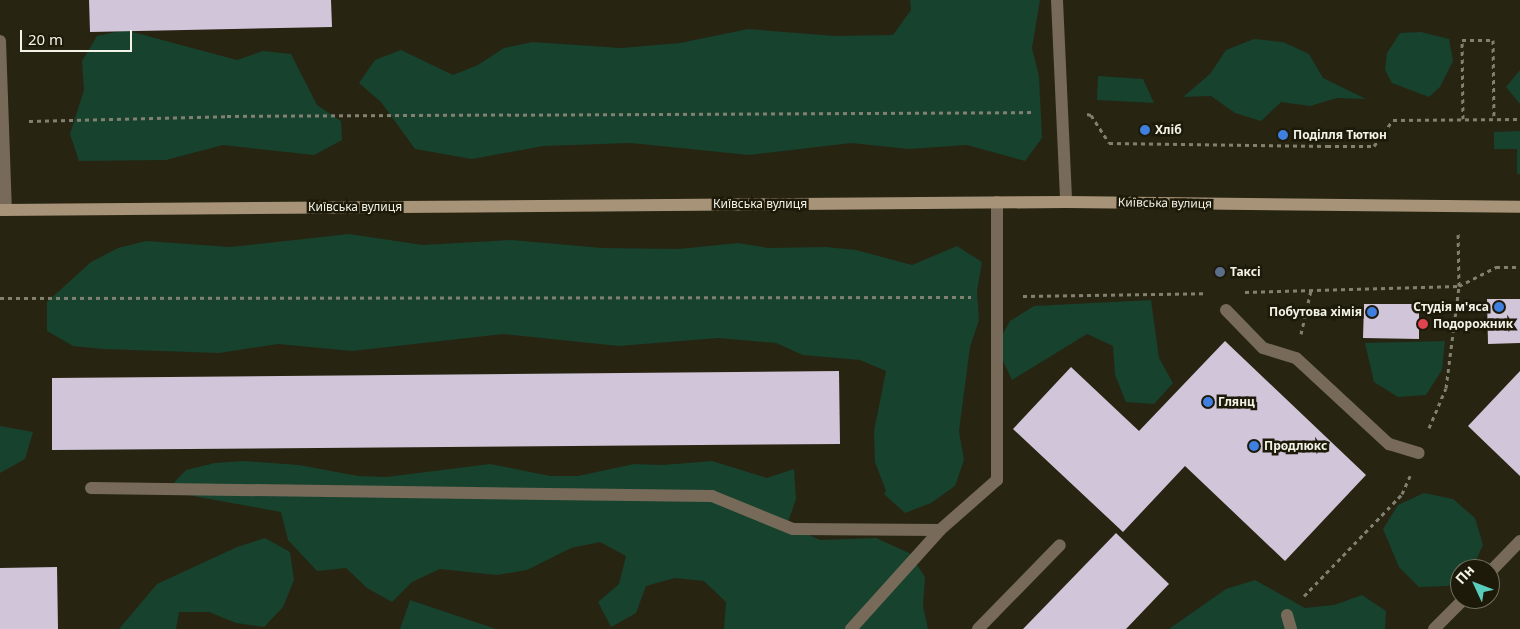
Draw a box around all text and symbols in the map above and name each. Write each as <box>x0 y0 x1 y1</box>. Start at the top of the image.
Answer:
scale bar <box>22 20 135 52</box>
text: 20 m <box>28 29 63 49</box>
place label: Хліб <box>1155 123 1182 137</box>
marker: Хліб <box>1139 124 1151 136</box>
place label: Поділля Тютюн <box>1293 128 1387 142</box>
marker: Поділля Тютюн <box>1277 129 1289 141</box>
street label: Київська вулиця <box>1118 195 1212 211</box>
street label: Київська вулиця <box>713 197 807 211</box>
street label: Київська вулиця <box>308 200 402 214</box>
place label: Таксі <box>1230 265 1261 279</box>
marker: Таксі <box>1214 266 1226 278</box>
place label: Студія м'яса <box>1413 300 1489 314</box>
marker: Студія м'яса <box>1493 301 1505 313</box>
place label: Побутова хімія <box>1269 305 1362 319</box>
marker: Побутова хімія <box>1366 306 1378 318</box>
place label: Подорожник <box>1433 317 1513 331</box>
marker: Подорожник <box>1417 318 1429 330</box>
place label: Глянц <box>1218 395 1255 409</box>
marker: Глянц <box>1202 396 1214 408</box>
place label: Продлюкс <box>1264 439 1327 453</box>
marker: Продлюкс <box>1248 440 1260 452</box>
north arrow <box>1450 559 1500 609</box>
text: Пн <box>1451 560 1478 588</box>

